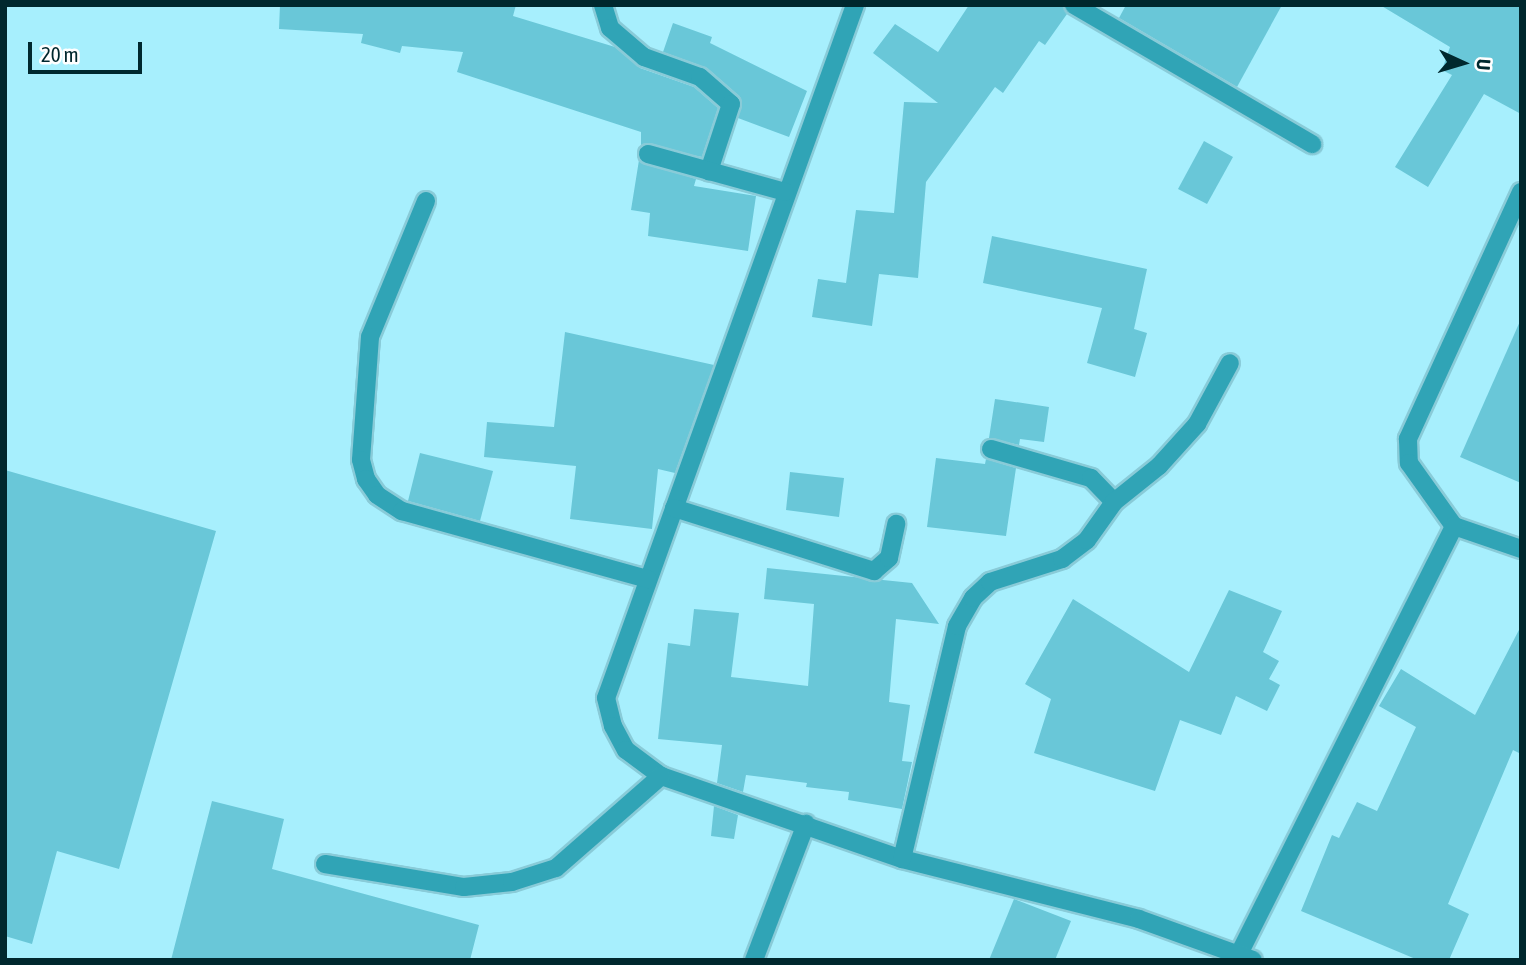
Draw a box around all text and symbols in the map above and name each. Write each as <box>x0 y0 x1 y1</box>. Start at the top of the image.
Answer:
scale bar <box>32 28 145 72</box>
north arrow <box>1428 28 1498 98</box>
text: 20 m <box>41 42 79 66</box>
text: U <box>1473 58 1495 71</box>

